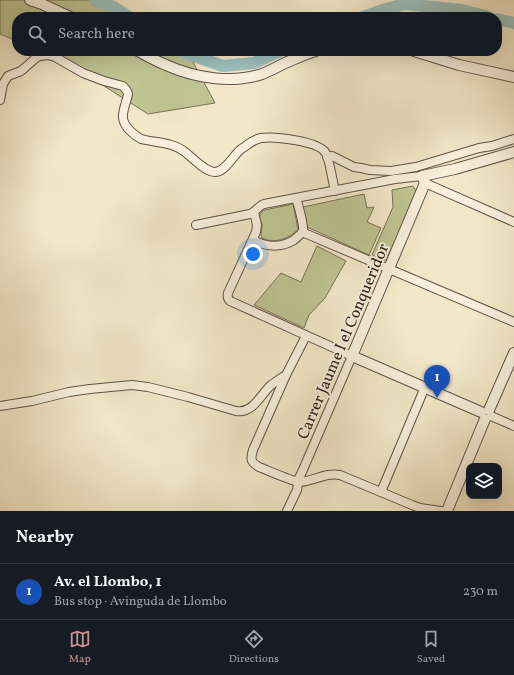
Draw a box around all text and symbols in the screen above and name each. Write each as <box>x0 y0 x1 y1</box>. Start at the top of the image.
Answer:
search box <box>12 12 502 56</box>
icon: search <box>26 23 48 45</box>
text: Search here <box>58 24 135 45</box>
street label: Carrer Jaume I el Conqueridor <box>293 240 395 443</box>
your location <box>243 244 263 264</box>
pin: 1 <box>424 365 450 398</box>
map controls <box>466 463 502 499</box>
button: layers <box>466 463 502 499</box>
text: Nearby <box>16 526 74 549</box>
text: Av. el Llombo, 1 <box>54 572 162 593</box>
text: 1 <box>26 583 32 601</box>
text: 230 m <box>463 583 498 601</box>
text: Bus stop · Avinguda de Llombo <box>54 593 227 611</box>
tab: Map <box>69 628 91 667</box>
tab: Directions <box>229 628 279 667</box>
tab: Saved <box>417 628 445 667</box>

